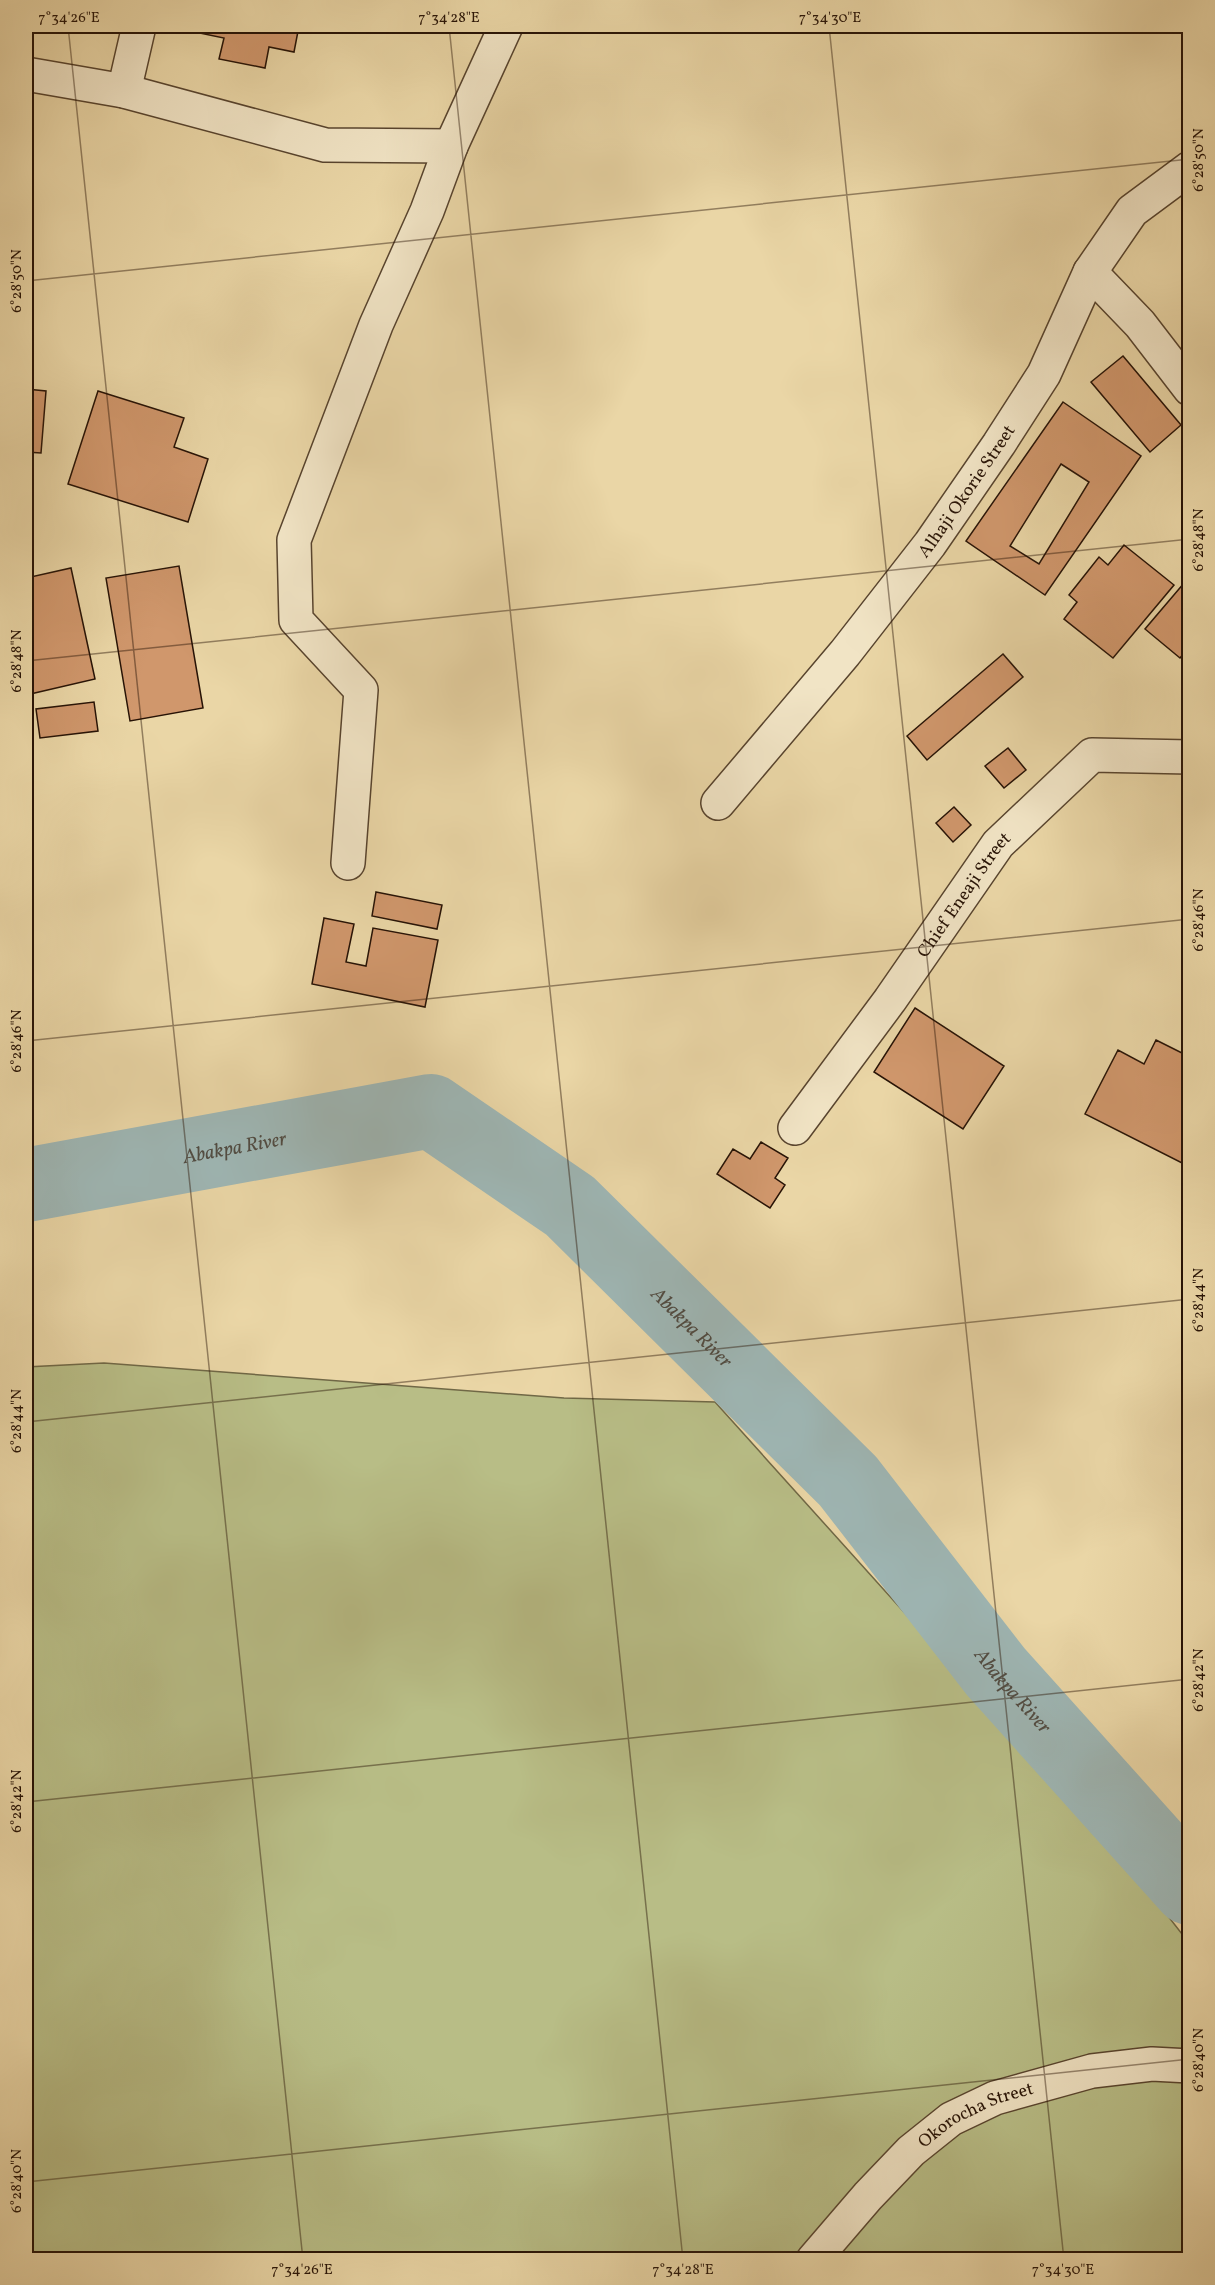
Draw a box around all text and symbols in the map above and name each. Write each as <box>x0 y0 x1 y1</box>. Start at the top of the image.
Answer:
text: 7°34'26"E <box>38 8 100 29</box>
text: 7°34'28"E <box>418 8 480 29</box>
text: 7°34'30"E <box>799 8 861 29</box>
text: 6°28'50"N <box>1189 128 1210 192</box>
text: 6°28'50"N <box>7 249 28 313</box>
street label: Alhaji Okorie Street <box>913 420 1022 564</box>
text: 6°28'48"N <box>1189 508 1210 572</box>
text: 6°28'48"N <box>7 629 28 693</box>
street label: Chief Eneaji Street <box>912 827 1017 963</box>
text: 6°28'46"N <box>1189 888 1210 952</box>
text: 6°28'46"N <box>7 1009 28 1073</box>
water label: Abakpa River <box>180 1126 289 1172</box>
text: 6°28'44"N <box>1189 1268 1210 1332</box>
water label: Abakpa River <box>643 1281 738 1376</box>
text: 6°28'44"N <box>7 1389 28 1453</box>
water label: Abakpa River <box>966 1642 1057 1741</box>
text: 6°28'42"N <box>1189 1648 1210 1712</box>
text: 6°28'42"N <box>7 1769 28 1833</box>
text: 6°28'40"N <box>1189 2028 1210 2092</box>
street label: Okorocha Street <box>913 2077 1037 2155</box>
text: 6°28'40"N <box>7 2149 28 2213</box>
text: 7°34'26"E <box>271 2260 333 2281</box>
text: 7°34'28"E <box>652 2260 714 2281</box>
text: 7°34'30"E <box>1032 2260 1094 2281</box>

